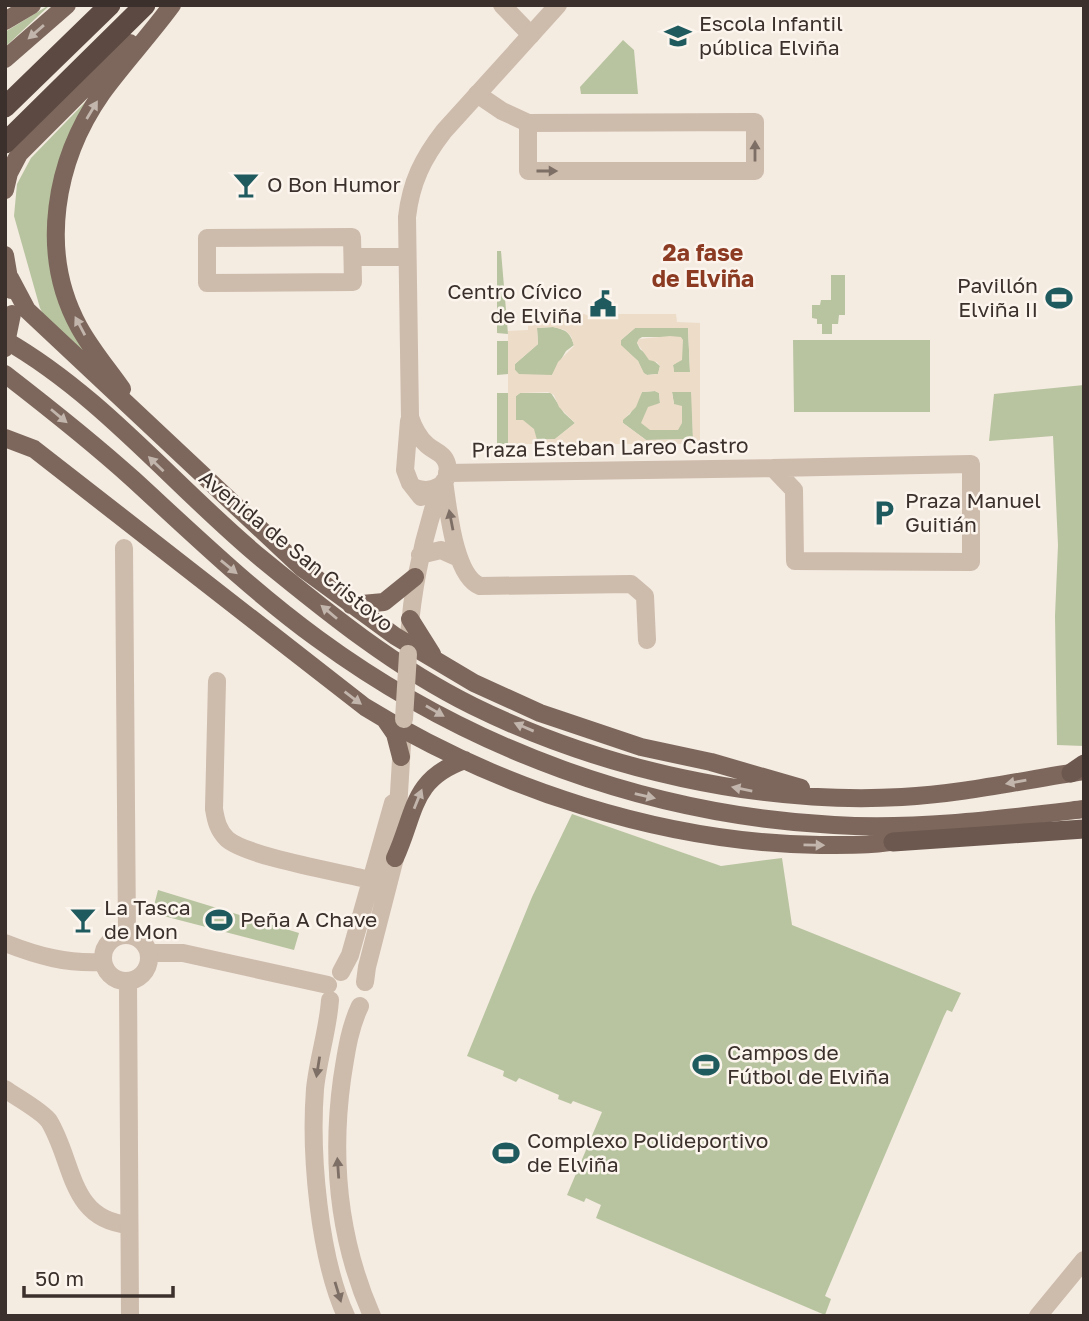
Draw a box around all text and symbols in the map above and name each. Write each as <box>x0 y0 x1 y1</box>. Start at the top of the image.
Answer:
place label: Escola Infantil pública Elviña <box>699 10 843 60</box>
school or university icon: Escola Infantil pública Elviña <box>663 21 693 51</box>
one-way arrow <box>27 24 45 40</box>
one-way arrow <box>85 101 98 120</box>
one-way arrow <box>749 140 761 162</box>
one-way arrow <box>536 165 558 177</box>
bar icon: O Bon Humor <box>231 170 261 200</box>
place label: O Bon Humor <box>267 171 401 197</box>
district label: 2ª fase de Elviña <box>652 238 754 292</box>
place label: Pavillón Elviña II <box>957 272 1038 322</box>
place label: Centro Cívico de Elviña <box>447 278 582 328</box>
sports icon: Pavillón Elviña II <box>1044 283 1074 313</box>
public building icon: Centro Cívico de Elviña <box>588 289 618 319</box>
one-way arrow <box>75 316 87 336</box>
one-way arrow <box>49 409 67 424</box>
street label: Praza Esteban Lareo Castro <box>471 432 749 462</box>
one-way arrow <box>148 456 165 472</box>
street label: Avenida de San Cristovo <box>194 464 399 637</box>
place label: Praza Manuel Guitián <box>905 487 1041 537</box>
parking icon: Praza Manuel Guitián <box>869 498 899 528</box>
one-way arrow <box>446 509 457 531</box>
one-way arrow <box>221 559 238 574</box>
one-way arrow <box>320 605 337 620</box>
one-way arrow <box>344 691 362 705</box>
one-way arrow <box>425 705 445 717</box>
one-way arrow <box>513 722 534 733</box>
one-way arrow <box>1005 777 1027 788</box>
one-way arrow <box>731 783 753 794</box>
one-way arrow <box>413 788 424 809</box>
one-way arrow <box>634 791 656 802</box>
one-way arrow <box>804 839 826 851</box>
place label: La Tasca de Mon <box>104 894 191 944</box>
bar icon: La Tasca de Mon <box>68 905 98 935</box>
sports icon: Peña A Chave <box>204 905 234 935</box>
place label: Peña A Chave <box>240 906 377 932</box>
place label: Campos de Fútbol de Elviña <box>727 1039 890 1089</box>
sports icon: Campos de Fútbol de Elviña <box>691 1050 721 1080</box>
one-way arrow <box>313 1056 324 1078</box>
place label: Complexo Polideportivo de Elviña <box>527 1127 768 1177</box>
sports icon: Complexo Polideportivo de Elviña <box>491 1138 521 1168</box>
one-way arrow <box>332 1157 343 1179</box>
scale bar <box>24 1254 173 1298</box>
text: 50 m <box>35 1265 84 1291</box>
one-way arrow <box>334 1281 344 1302</box>

